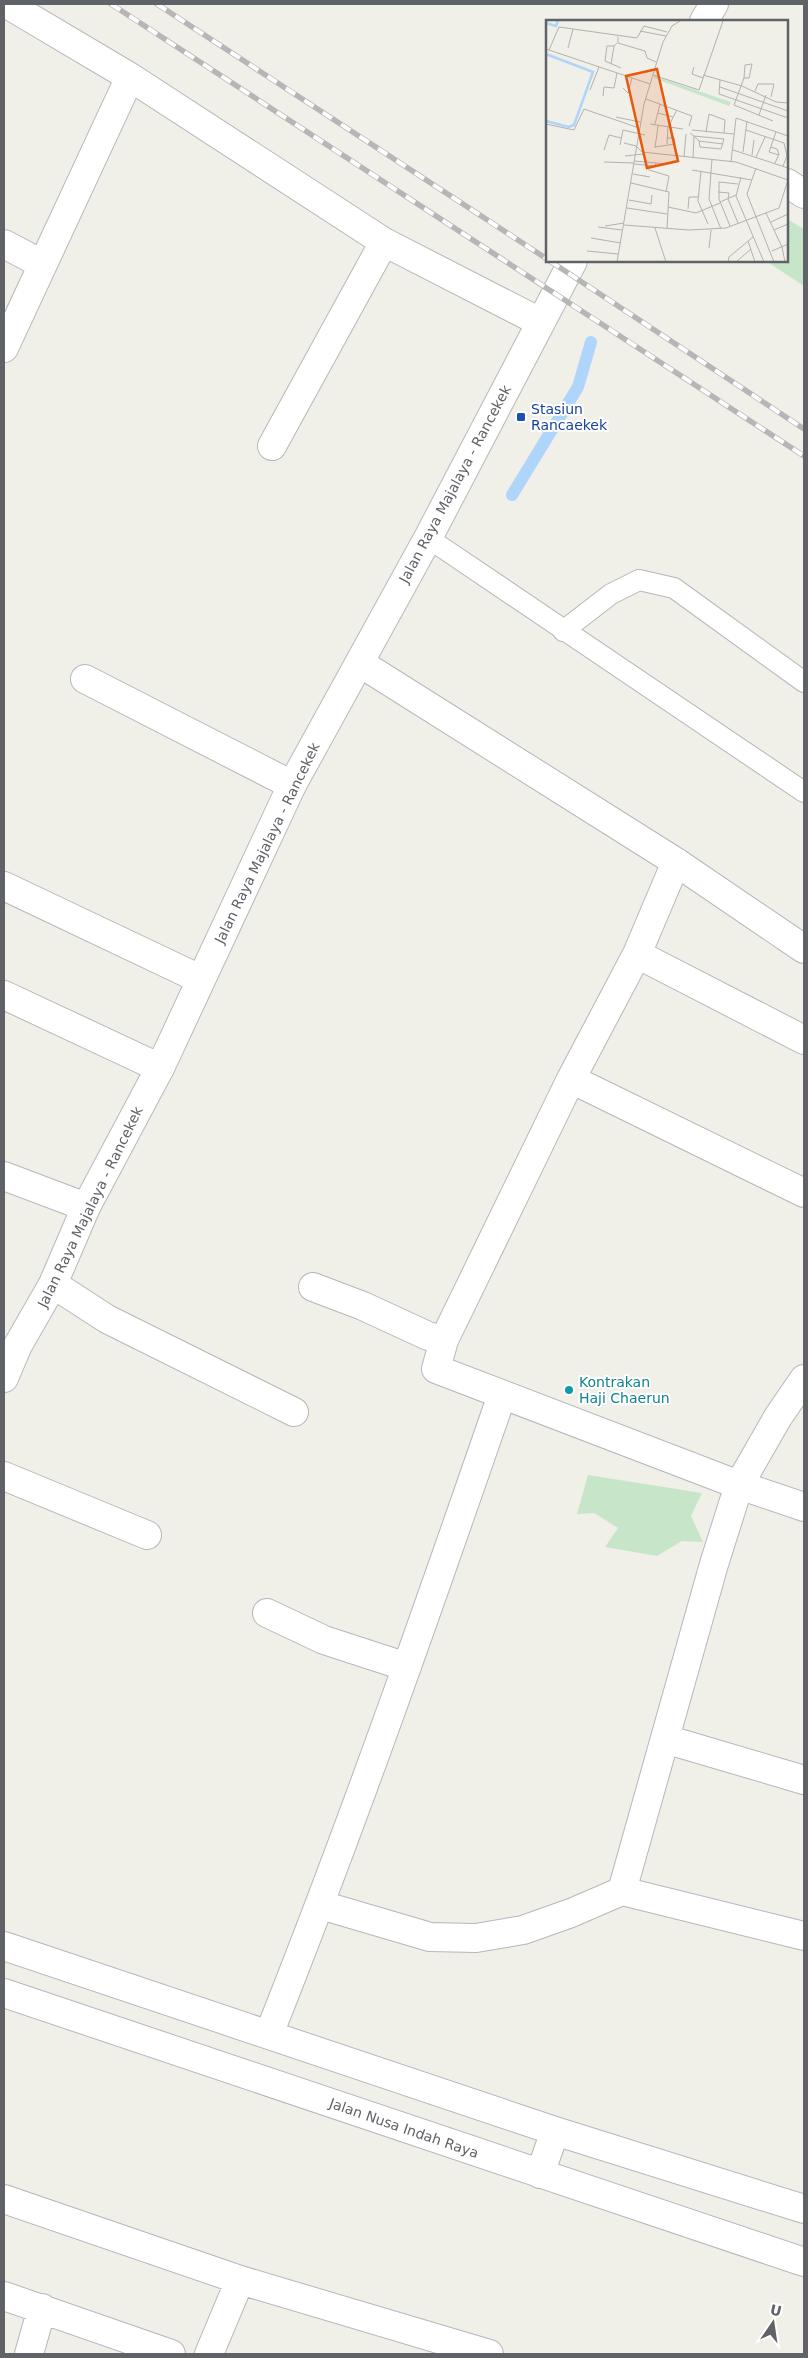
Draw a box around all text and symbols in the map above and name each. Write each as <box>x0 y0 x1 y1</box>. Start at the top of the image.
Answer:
inset map <box>546 20 788 262</box>
street label: Jalan Raya Majalaya - Rancekek <box>395 382 515 587</box>
place label: Stasiun Rancaekek <box>531 401 608 433</box>
marker: Stasiun Rancaekek <box>515 411 527 423</box>
street label: Jalan Raya Majalaya - Rancekek <box>211 739 323 947</box>
street label: Jalan Raya Majalaya - Rancekek <box>34 1103 146 1311</box>
place label: Kontrakan Haji Chaerun <box>579 1374 670 1406</box>
marker: Kontrakan Haji Chaerun <box>563 1384 575 1396</box>
street label: Jalan Nusa Indah Raya <box>326 2095 481 2161</box>
north arrow <box>748 2298 798 2348</box>
text: U <box>769 2301 783 2319</box>

